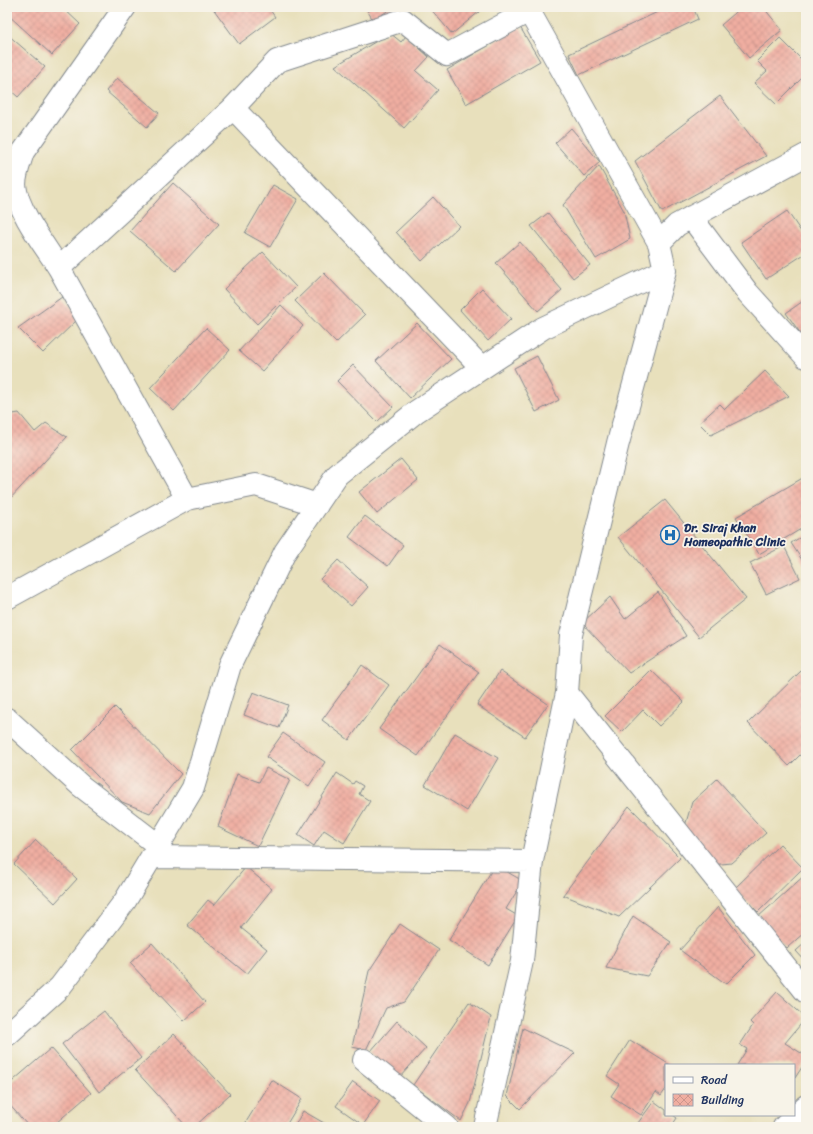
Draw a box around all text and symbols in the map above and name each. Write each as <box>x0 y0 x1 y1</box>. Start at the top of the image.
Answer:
place label: Dr. Siraj Khan Homeopathic Clinic <box>683 517 786 553</box>
hospital icon: Dr. Siraj Khan Homeopathic Clinic <box>659 524 681 546</box>
legend <box>665 1064 795 1116</box>
text: Road <box>701 1069 728 1091</box>
text: Building <box>701 1089 744 1111</box>

